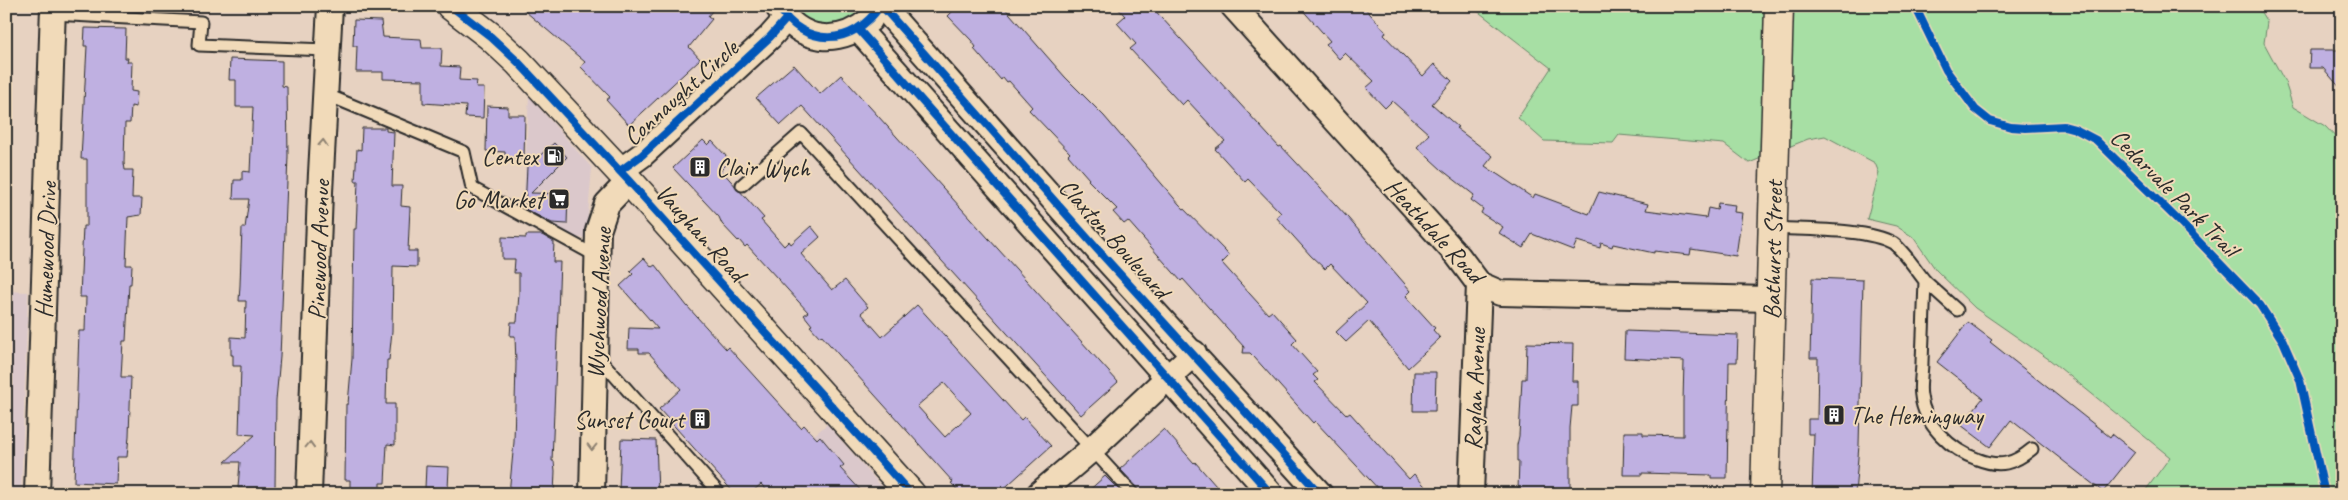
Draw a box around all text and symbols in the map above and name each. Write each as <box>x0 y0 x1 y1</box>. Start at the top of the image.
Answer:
street label: Connaught Circle <box>616 31 746 153</box>
street label: Cedarvale Park Trail <box>2103 122 2249 267</box>
one-way arrow <box>317 139 328 147</box>
place label: Centex <box>482 141 540 173</box>
fuel station icon: Centex <box>542 144 566 168</box>
place label: Clair Wych <box>716 152 811 184</box>
building icon: Clair Wych <box>688 155 712 179</box>
street label: Heathdale Road <box>1377 171 1494 293</box>
street label: Claxton Boulevard <box>1052 172 1179 309</box>
street label: Vaughan Road <box>648 177 755 291</box>
street label: Pinewood Avenue <box>301 178 337 320</box>
street label: Bathurst Street <box>1756 178 1790 320</box>
street label: Humewood Drive <box>28 179 64 319</box>
place label: Go Market <box>453 184 547 216</box>
supermarket icon: Go Market <box>547 187 571 211</box>
street label: Wychwood Avenue <box>579 225 619 379</box>
street label: Raglan Avenue <box>1457 326 1493 451</box>
place label: The Hemingway <box>1850 400 1985 432</box>
building icon: The Hemingway <box>1822 403 1846 427</box>
place label: Sunset Court <box>574 404 687 436</box>
building icon: Sunset Court <box>688 407 712 431</box>
one-way arrow <box>305 441 316 449</box>
one-way arrow <box>587 444 597 451</box>

